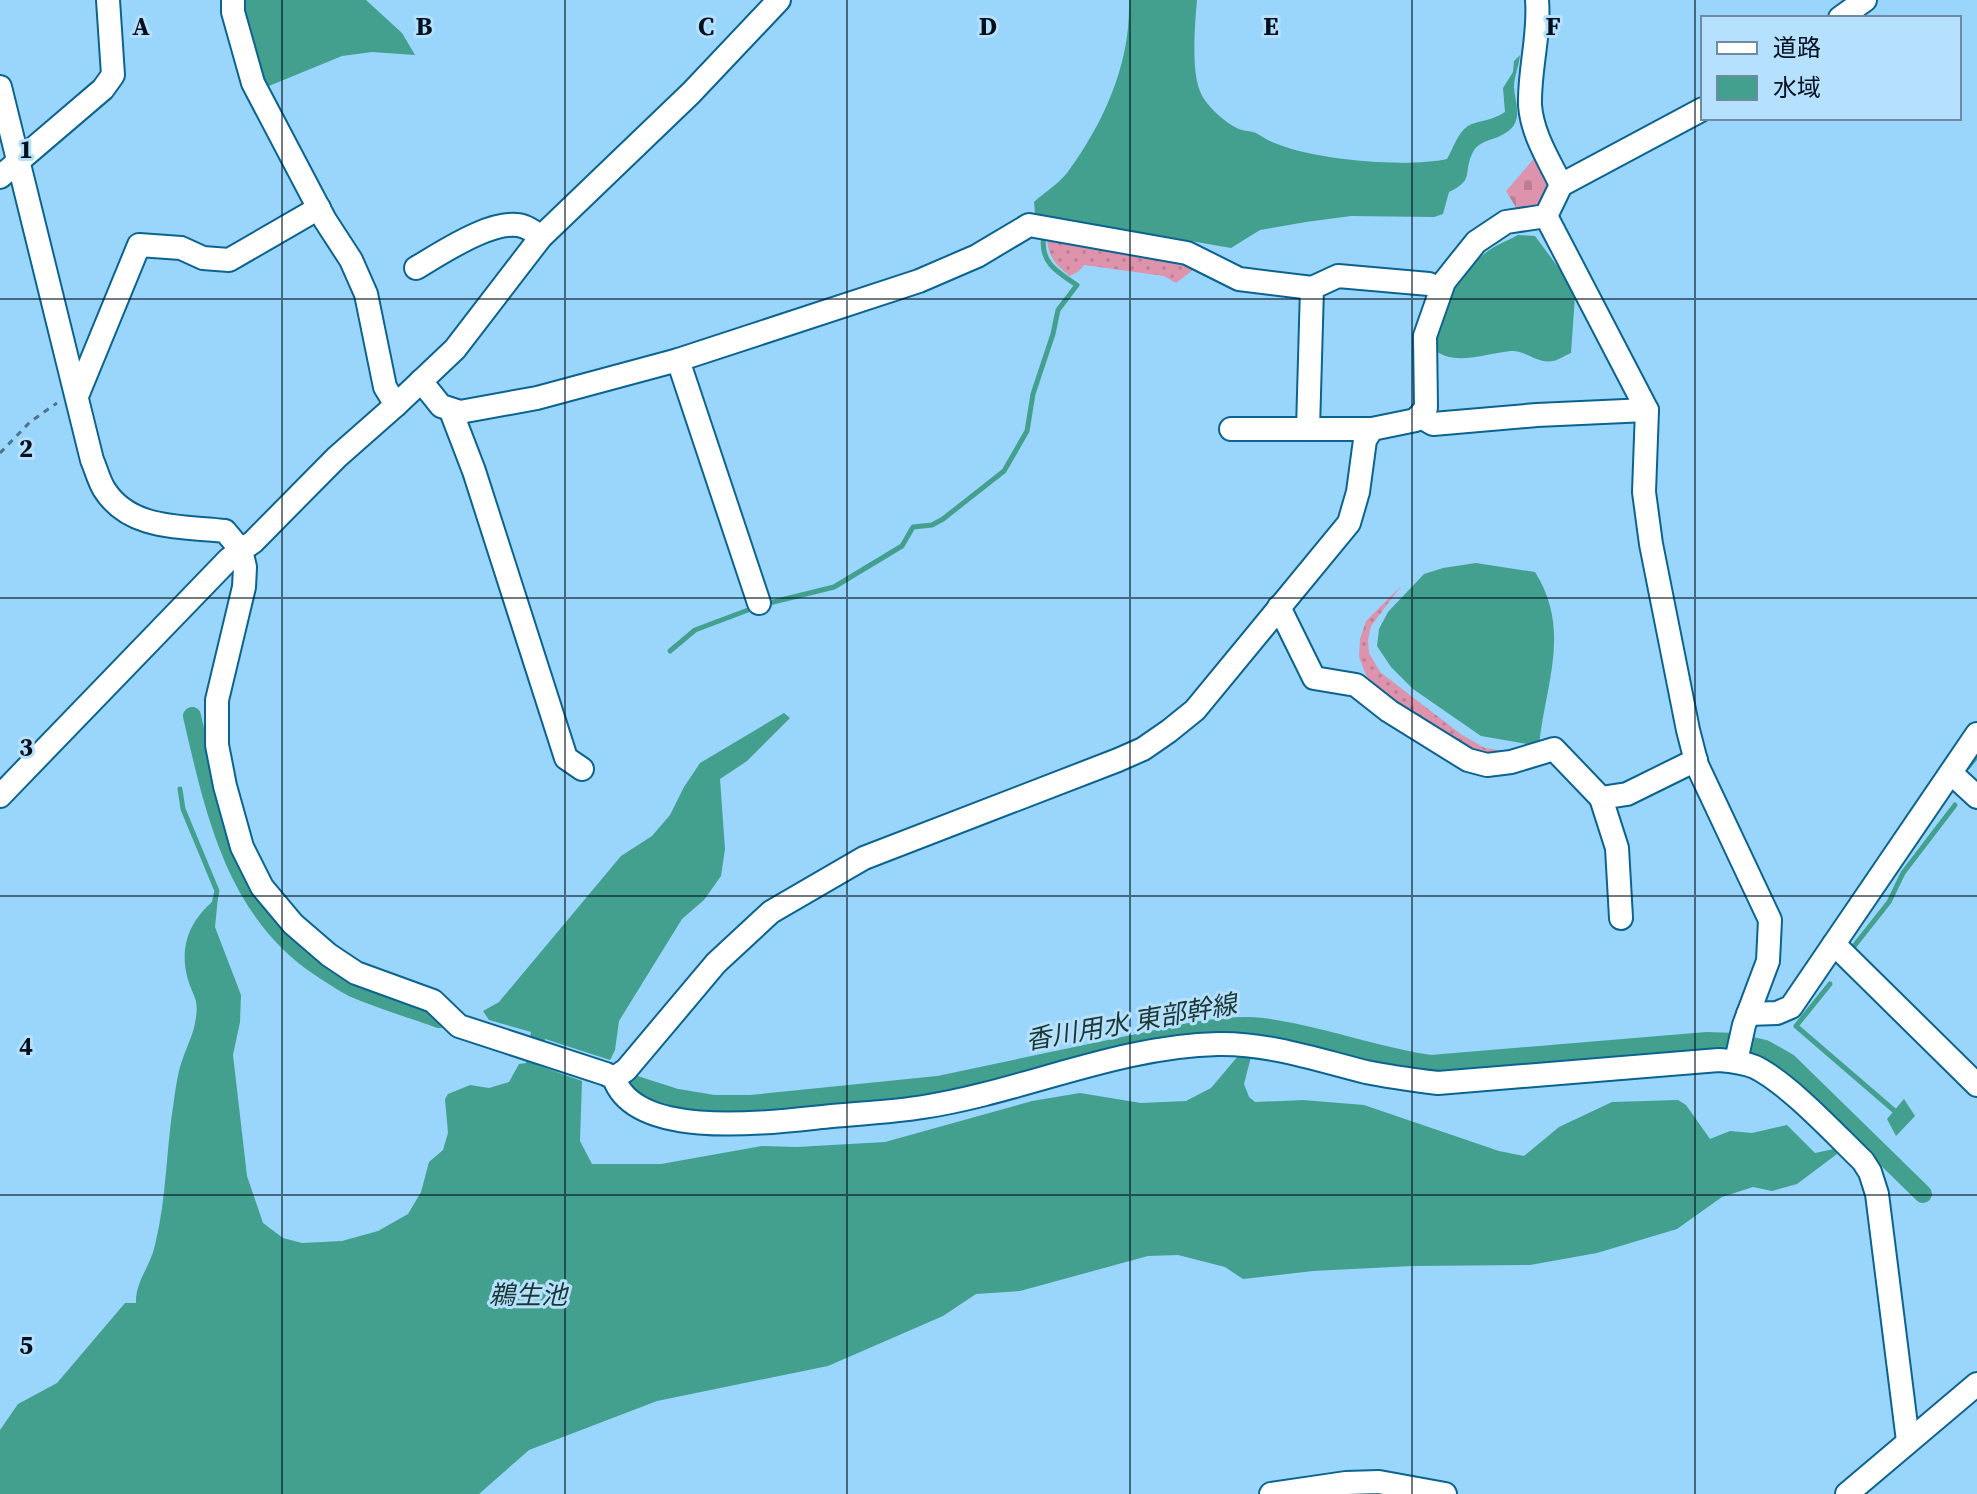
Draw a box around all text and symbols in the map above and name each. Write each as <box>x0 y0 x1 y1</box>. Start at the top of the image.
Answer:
text: A <box>132 8 150 44</box>
text: B <box>416 8 433 44</box>
text: C <box>698 8 714 44</box>
text: D <box>979 8 997 44</box>
text: E <box>1263 8 1279 44</box>
text: F <box>1545 8 1561 44</box>
legend <box>1701 16 1961 120</box>
text: 道路 <box>1773 31 1821 64</box>
text: 水域 <box>1773 71 1821 104</box>
text: 1 <box>19 131 33 167</box>
text: 2 <box>19 430 33 466</box>
text: 3 <box>19 729 33 765</box>
water label: 香川用水 東部幹線 <box>1022 985 1242 1058</box>
text: 4 <box>19 1028 33 1064</box>
water label: 鵜生池 <box>489 1277 570 1313</box>
text: 5 <box>19 1327 33 1363</box>

